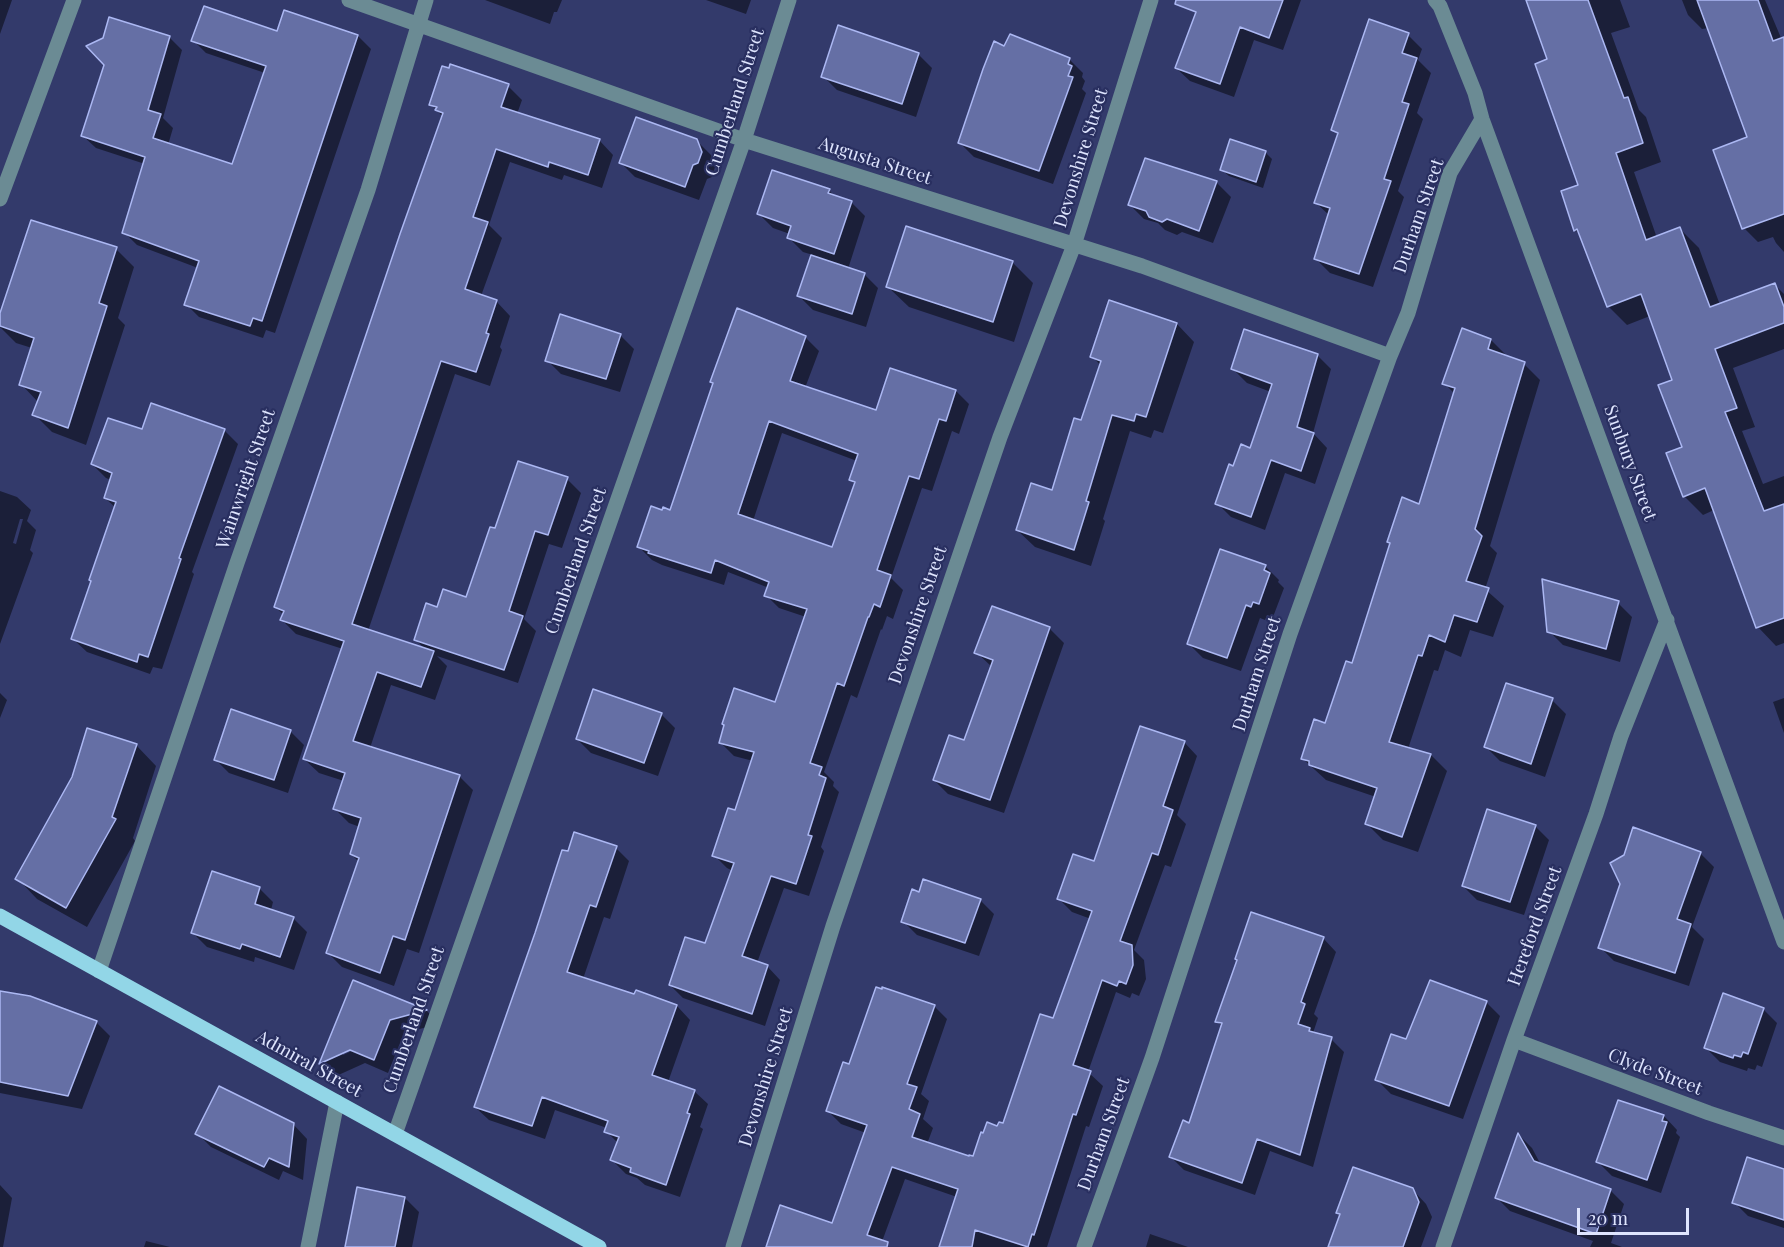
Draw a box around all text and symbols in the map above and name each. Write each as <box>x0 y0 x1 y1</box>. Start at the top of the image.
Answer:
street label: Cumberland Street <box>701 26 769 178</box>
street label: Devonshire Street <box>1050 86 1112 230</box>
street label: Augusta Street <box>816 133 934 189</box>
street label: Durham Street <box>1389 156 1449 276</box>
street label: Sunbury Street <box>1599 402 1661 524</box>
street label: Wainwright Street <box>212 406 280 552</box>
street label: Cumberland Street <box>541 485 611 637</box>
street label: Devonshire Street <box>884 543 952 687</box>
street label: Durham Street <box>1228 614 1286 734</box>
street label: Hereford Street <box>1503 863 1567 989</box>
street label: Cumberland Street <box>379 944 449 1096</box>
street label: Devonshire Street <box>735 1005 797 1149</box>
street label: Admiral Street <box>252 1026 366 1102</box>
street label: Clyde Street <box>1605 1044 1705 1100</box>
street label: Durham Street <box>1073 1074 1135 1194</box>
scale bar <box>1580 1196 1692 1234</box>
text: 20 m <box>1588 1206 1628 1230</box>

